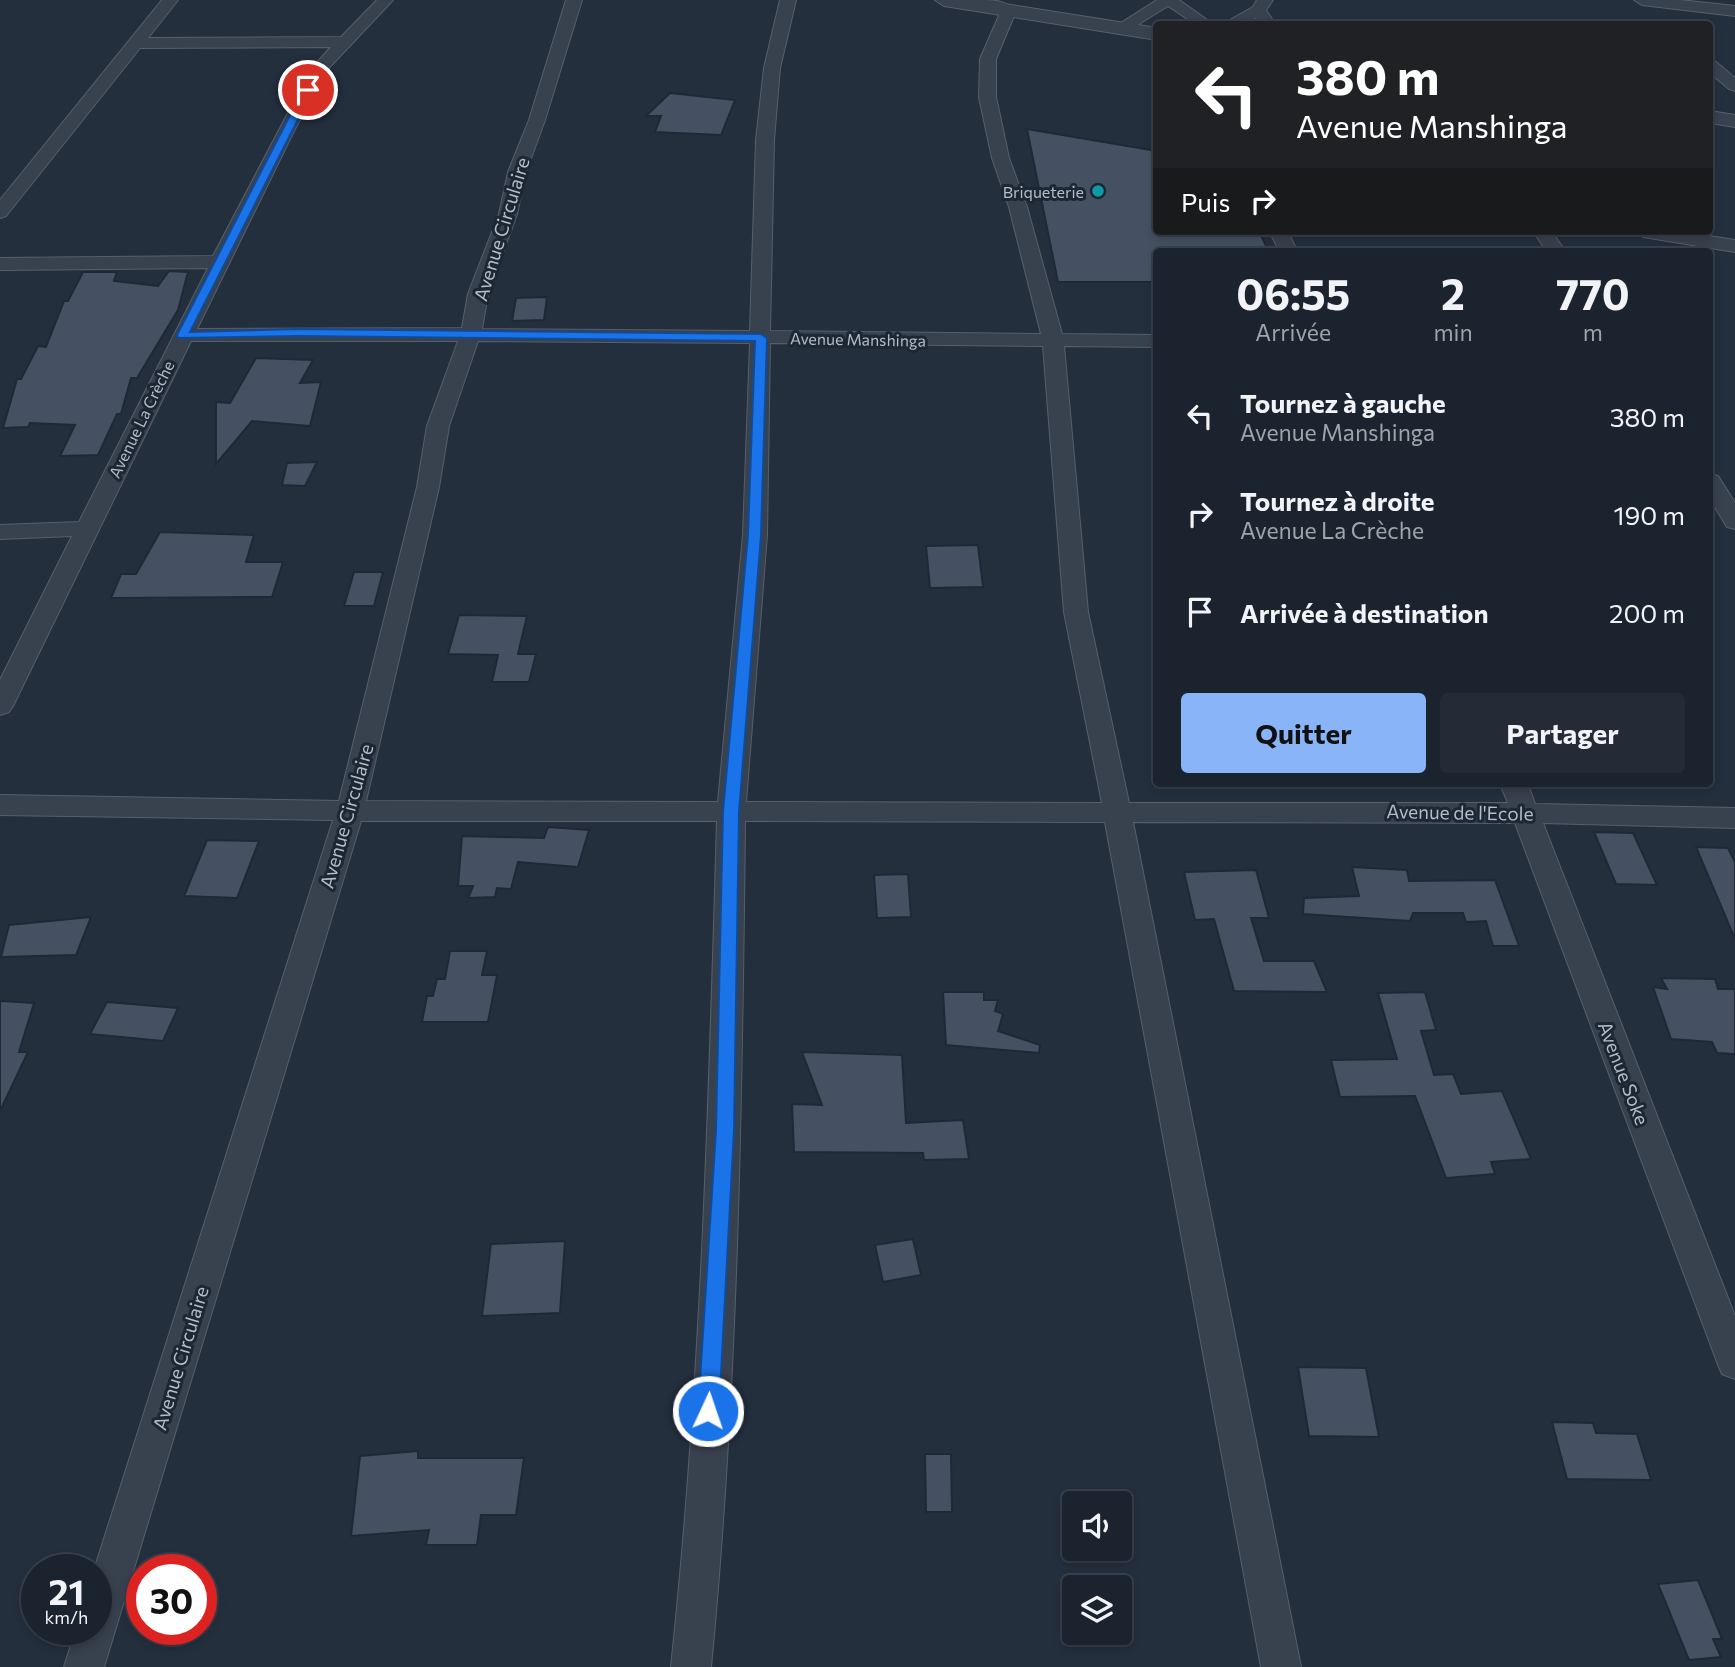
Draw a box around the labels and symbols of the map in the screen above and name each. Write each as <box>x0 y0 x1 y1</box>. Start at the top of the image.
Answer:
pin <box>278 60 338 120</box>
street label: Avenue Circulaire <box>468 154 534 304</box>
place label: Briqueterie <box>1003 182 1084 201</box>
marker: Briqueterie <box>1090 183 1106 199</box>
street label: Avenue Manshinga <box>790 328 926 350</box>
street label: Avenue La Crèche <box>104 357 178 481</box>
street label: Avenue Circulaire <box>314 741 378 891</box>
street label: Avenue de l'Ecole <box>1386 799 1534 825</box>
street label: Avenue Soke <box>1594 1018 1654 1128</box>
street label: Avenue Circulaire <box>147 1283 213 1433</box>
position arrow <box>671 1374 745 1448</box>
speed limit sign: 30 <box>126 1554 217 1645</box>

